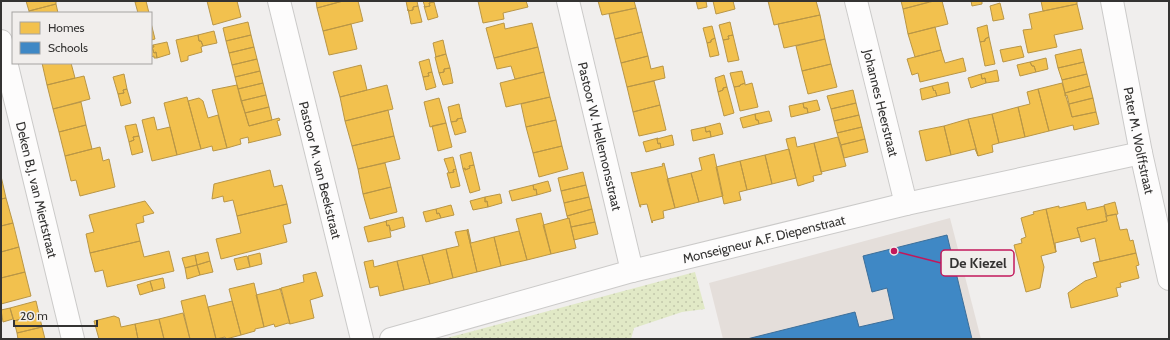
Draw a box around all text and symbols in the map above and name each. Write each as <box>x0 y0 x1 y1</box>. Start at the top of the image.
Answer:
legend <box>12 12 152 64</box>
text: Homes <box>48 20 85 35</box>
text: Schools <box>48 40 88 55</box>
street label: Johannes Heerstraat <box>860 47 902 159</box>
street label: Pastoor W. Hellemonsstraat <box>575 60 626 213</box>
street label: Pater M. Wolffstraat <box>1121 86 1158 196</box>
street label: Pastoor M. van Beekstraat <box>296 100 345 241</box>
street label: Deken B.J. van Miertstraat <box>13 120 61 260</box>
street label: Monseigneur A.F. Diepenstraat <box>681 211 847 266</box>
callout: De Kiezel <box>941 250 1014 276</box>
text: De Kiezel <box>949 254 1007 272</box>
scale bar <box>14 302 97 328</box>
text: 20 m <box>20 308 48 323</box>

